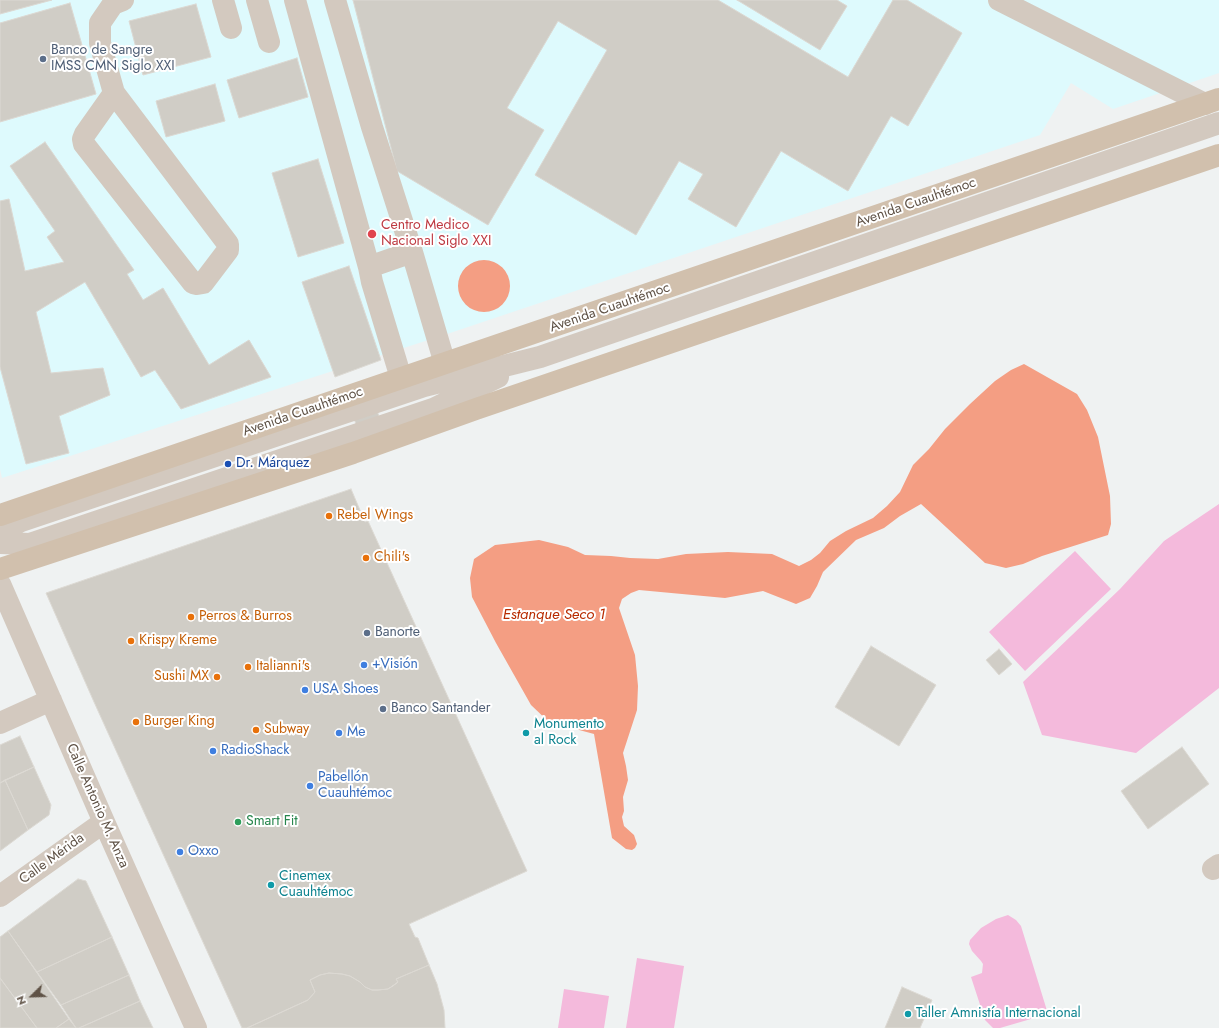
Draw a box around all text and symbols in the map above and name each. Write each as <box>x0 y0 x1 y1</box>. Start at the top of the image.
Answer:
place label: Banco de Sangre IMSS CMN Siglo XXI <box>51 43 175 76</box>
marker: Banco de Sangre IMSS CMN Siglo XXI <box>38 54 48 64</box>
street label: Avenida Cuauhtémoc <box>854 175 978 231</box>
place label: Centro Medico Nacional Siglo XXI <box>381 218 491 250</box>
marker: Centro Medico Nacional Siglo XXI <box>366 228 378 240</box>
street label: Avenida Cuauhtémoc <box>548 280 672 336</box>
street label: Avenida Cuauhtémoc <box>241 384 365 440</box>
place label: Dr. Márquez <box>236 456 309 472</box>
marker: Dr. Márquez <box>223 459 233 469</box>
place label: Rebel Wings <box>337 508 413 524</box>
marker: Rebel Wings <box>324 511 334 521</box>
place label: Chili's <box>374 550 410 566</box>
marker: Chili's <box>361 553 371 563</box>
water label: Estanque Seco 1 <box>503 606 605 624</box>
place label: Perros & Burros <box>199 609 292 625</box>
marker: Perros & Burros <box>186 612 196 622</box>
place label: Banorte <box>375 625 420 641</box>
marker: Banorte <box>362 628 372 638</box>
place label: Krispy Kreme <box>139 633 217 649</box>
marker: Krispy Kreme <box>126 636 136 646</box>
place label: +Visión <box>372 657 418 673</box>
place label: Italianni's <box>256 659 310 675</box>
marker: +Visión <box>359 660 369 670</box>
marker: Italianni's <box>243 662 253 672</box>
place label: Sushi MX <box>154 669 209 685</box>
marker: Sushi MX <box>212 672 222 682</box>
place label: USA Shoes <box>313 682 378 698</box>
marker: USA Shoes <box>300 685 310 695</box>
place label: Banco Santander <box>391 701 491 717</box>
marker: Banco Santander <box>378 704 388 714</box>
place label: Burger King <box>144 714 215 730</box>
marker: Burger King <box>131 717 141 727</box>
place label: Monumento al Rock <box>534 717 604 750</box>
place label: Subway <box>264 722 309 738</box>
marker: Subway <box>251 725 261 735</box>
place label: Me <box>347 725 366 741</box>
marker: Me <box>334 728 344 738</box>
marker: Monumento al Rock <box>521 728 531 738</box>
street label: Calle Antonio M. Anza <box>62 741 132 871</box>
place label: RadioShack <box>221 743 289 759</box>
marker: RadioShack <box>208 746 218 756</box>
place label: Pabellón Cuauhtémoc <box>318 770 392 802</box>
marker: Pabellón Cuauhtémoc <box>305 781 315 791</box>
place label: Smart Fit <box>246 814 298 830</box>
marker: Smart Fit <box>233 817 243 827</box>
street label: Calle Mérida <box>16 830 88 888</box>
place label: Oxxo <box>188 844 219 860</box>
marker: Oxxo <box>175 847 185 857</box>
place label: Cinemex Cuauhtémoc <box>279 869 353 902</box>
marker: Cinemex Cuauhtémoc <box>266 880 276 890</box>
north arrow <box>12 976 52 1016</box>
text: N <box>12 994 30 1008</box>
place label: Taller Amnistía Internacional <box>916 1006 1081 1022</box>
marker: Taller Amnistía Internacional <box>903 1009 913 1019</box>

